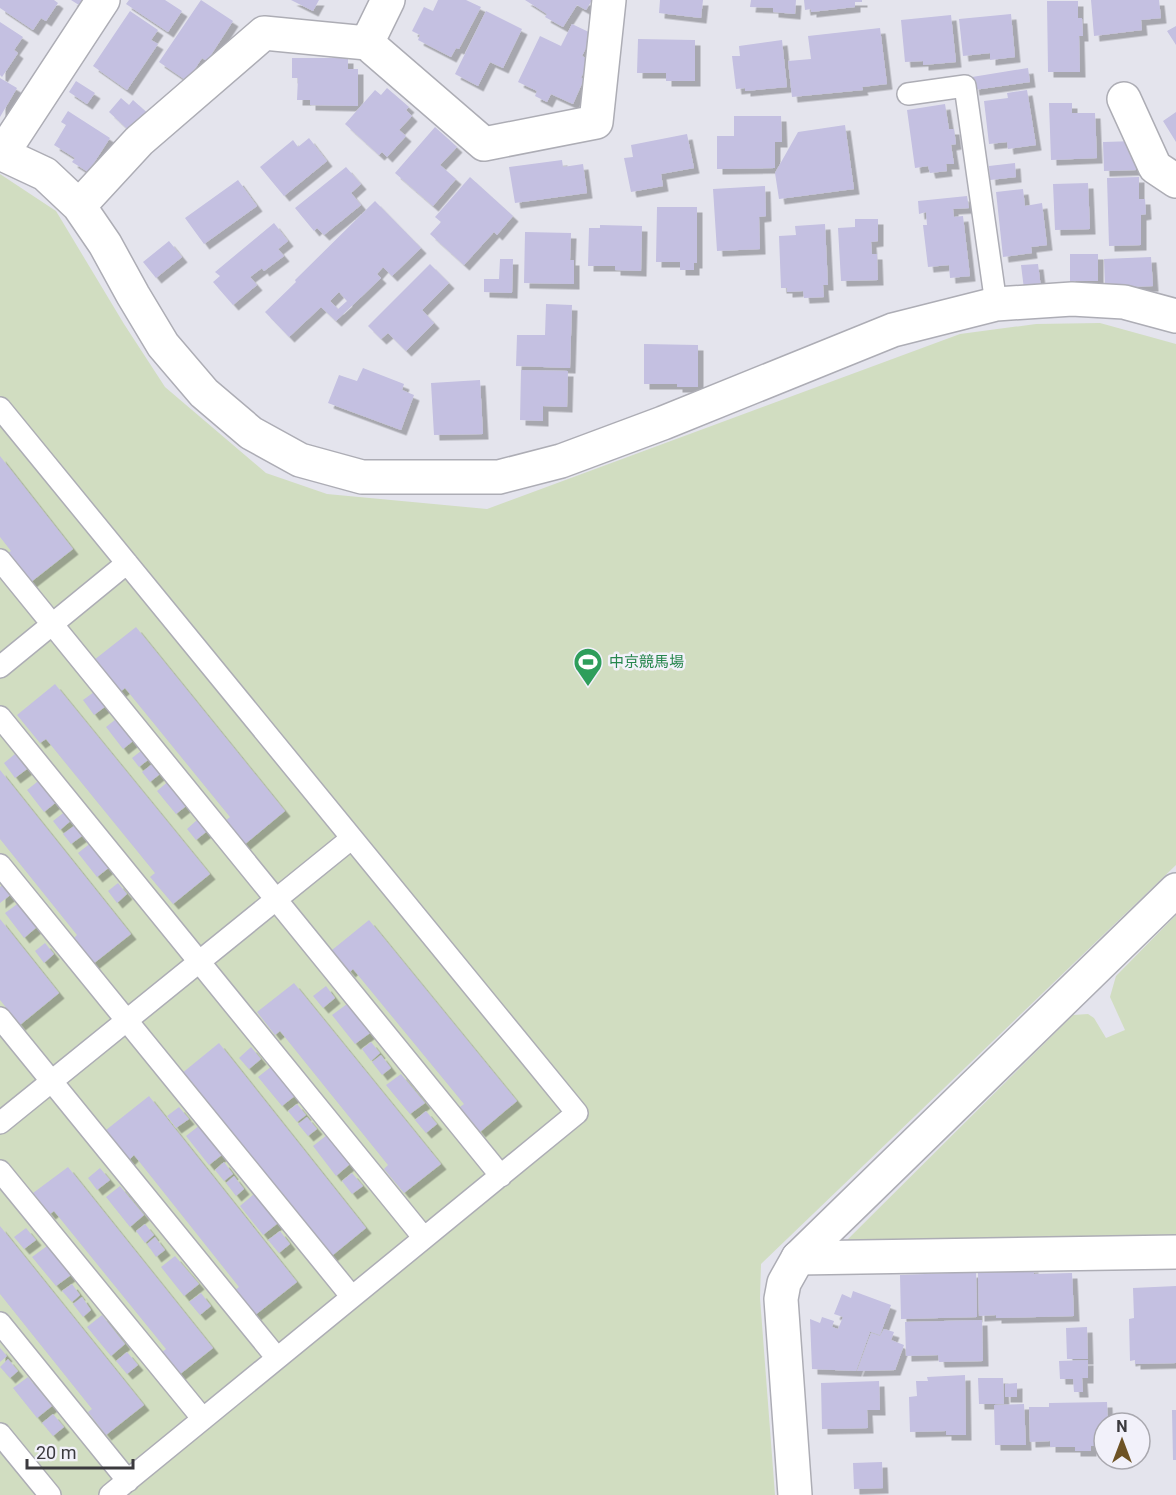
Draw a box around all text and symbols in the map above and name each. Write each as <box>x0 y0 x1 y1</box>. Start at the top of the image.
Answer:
sports icon: 中京競馬場 <box>572 646 604 688</box>
place label: 中京競馬場 <box>609 653 684 671</box>
north arrow <box>1092 1411 1152 1471</box>
text: N <box>1116 1417 1128 1436</box>
scale bar <box>27 1432 134 1470</box>
text: 20 m <box>36 1442 76 1463</box>

